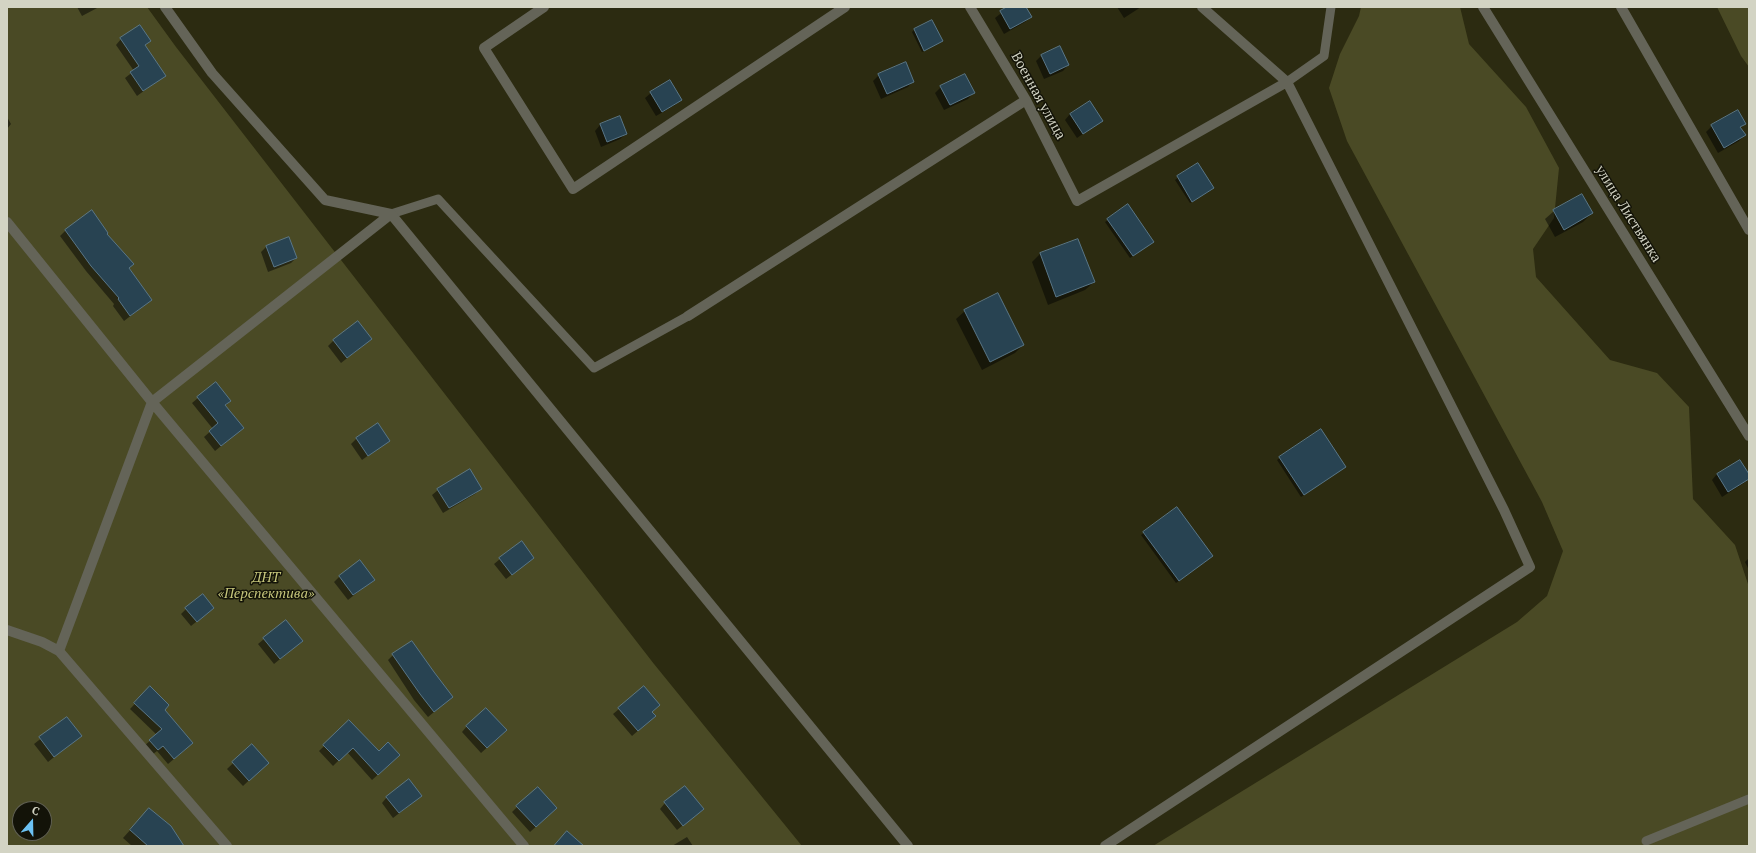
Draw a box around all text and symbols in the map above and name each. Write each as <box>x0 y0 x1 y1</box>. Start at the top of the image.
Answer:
street label: Военная улица <box>1007 50 1069 142</box>
street label: улица Листвянка <box>1591 162 1665 266</box>
park label: ДНТ «Перспектива» <box>217 570 315 602</box>
north arrow <box>12 801 52 841</box>
text: С <box>30 803 42 818</box>

